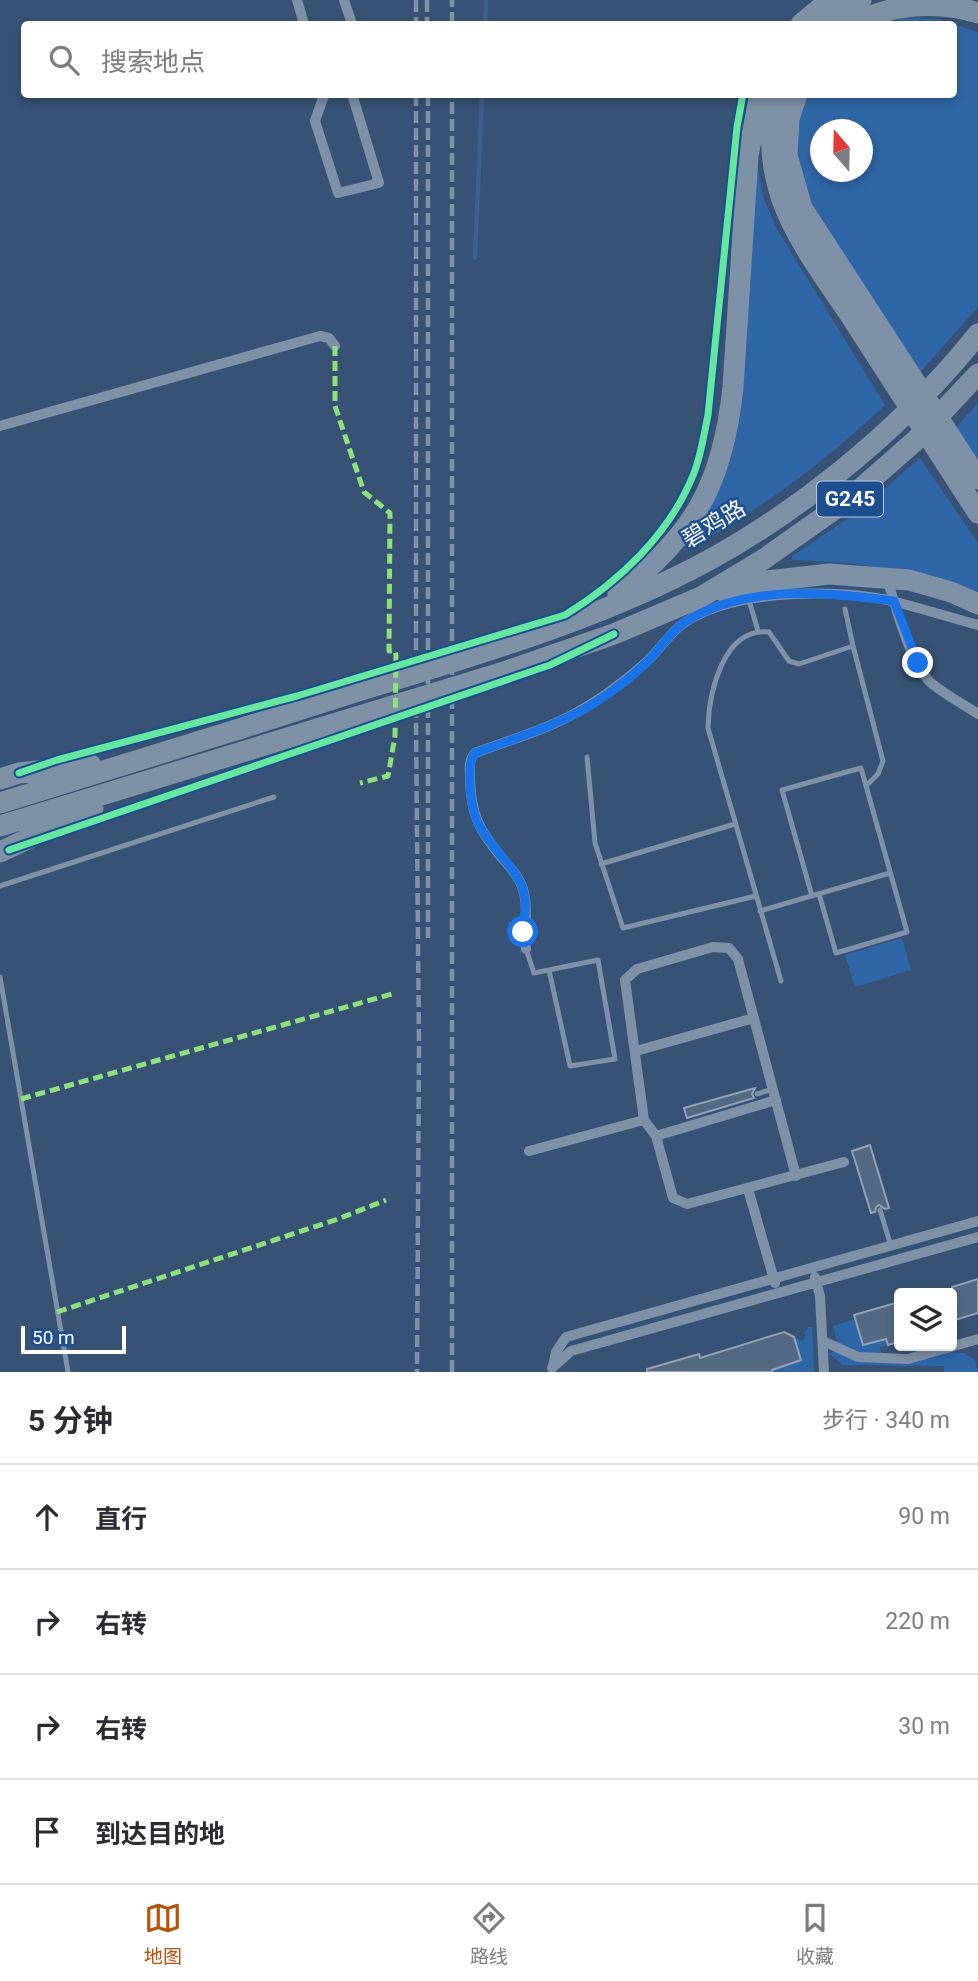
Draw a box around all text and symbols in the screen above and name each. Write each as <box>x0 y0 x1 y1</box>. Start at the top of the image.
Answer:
search box <box>21 21 957 98</box>
icon: search <box>45 41 83 79</box>
text: 搜索地点 <box>101 47 205 77</box>
north arrow <box>810 119 873 182</box>
road number: G245 <box>817 482 883 516</box>
street label: 碧鸡路 <box>677 495 751 553</box>
route end <box>902 647 933 678</box>
route start <box>507 916 538 947</box>
map controls <box>894 1288 957 1351</box>
button: layers <box>894 1288 957 1351</box>
scale bar <box>21 1323 126 1355</box>
text: 50 m <box>32 1326 75 1349</box>
text: 5 分钟 <box>28 1403 113 1438</box>
text: 步行 · 340 m <box>822 1407 950 1434</box>
icon: ahead <box>28 1498 66 1536</box>
text: 90 m <box>898 1503 950 1530</box>
text: 直行 <box>95 1504 147 1534</box>
icon: right <box>28 1603 66 1641</box>
text: 220 m <box>885 1608 950 1635</box>
text: 右转 <box>95 1609 147 1639</box>
icon: right <box>28 1708 66 1746</box>
text: 30 m <box>898 1713 950 1740</box>
text: 右转 <box>95 1714 147 1744</box>
icon: arrive <box>28 1813 66 1851</box>
text: 到达目的地 <box>95 1819 225 1849</box>
tab: 地图 <box>144 1899 182 1968</box>
tab: 路线 <box>470 1899 508 1968</box>
tab: 收藏 <box>796 1899 834 1968</box>

